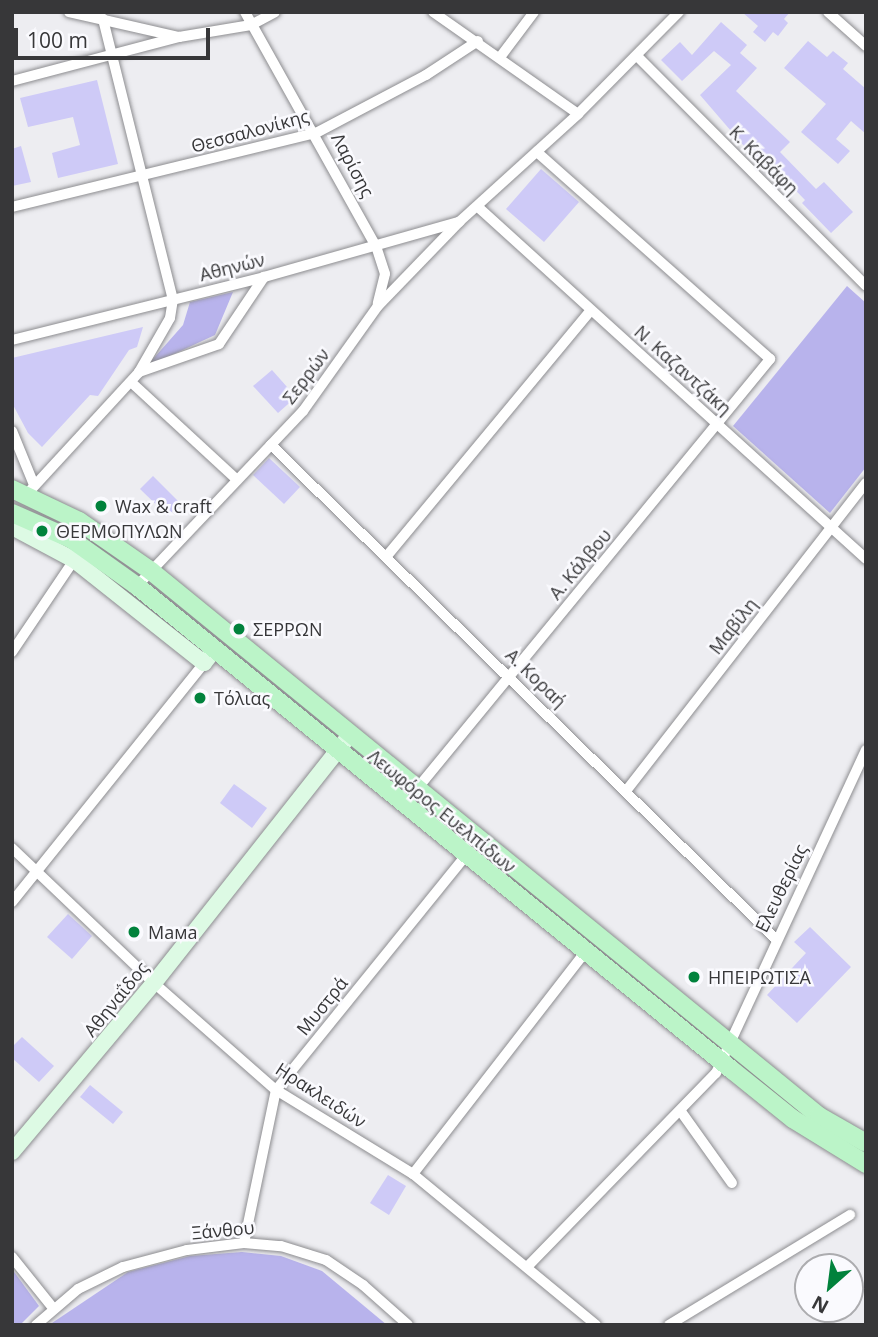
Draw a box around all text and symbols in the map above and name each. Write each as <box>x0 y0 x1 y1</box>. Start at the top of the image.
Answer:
scale bar <box>18 14 214 58</box>
text: 100 m <box>27 26 88 54</box>
street label: Θεσσαλονίκης <box>189 105 311 157</box>
street label: Κ. Καβάφη <box>725 121 803 199</box>
street label: Λαρίσης <box>327 129 379 201</box>
street label: Αθηνών <box>197 248 267 286</box>
street label: Ν. Καζαντζάκη <box>630 321 736 419</box>
street label: Σερρών <box>278 344 334 408</box>
place label: Wax & craft <box>115 495 212 517</box>
marker: Wax & craft <box>93 498 109 514</box>
place label: ΘΕΡΜΟΠΥΛΩΝ <box>56 520 183 542</box>
marker: ΘΕΡΜΟΠΥΛΩΝ <box>34 523 50 539</box>
street label: A. Κάλβου <box>544 524 616 604</box>
street label: Μαβίλη <box>704 594 762 658</box>
place label: ΣΕΡΡΩΝ <box>253 618 322 640</box>
marker: ΣΕΡΡΩΝ <box>231 621 247 637</box>
street label: Α. Κοραή <box>501 644 571 712</box>
place label: Τόλιας <box>214 687 270 709</box>
marker: Τόλιας <box>192 690 208 706</box>
street label: Λεωφόρος Ευελπίδων <box>364 745 520 877</box>
street label: Ελευθερίας <box>750 841 812 935</box>
place label: Мама <box>148 921 197 943</box>
marker: Мама <box>126 924 142 940</box>
street label: Αθηναΐδος <box>79 957 153 1041</box>
place label: ΗΠΕΙΡΩΤΙΣΑ <box>708 966 811 988</box>
marker: ΗΠΕΙΡΩΤΙΣΑ <box>686 969 702 985</box>
street label: Μυστρά <box>292 973 352 1039</box>
street label: Ηρακλειδών <box>272 1058 370 1132</box>
street label: Ξάνθου <box>191 1216 255 1244</box>
north arrow <box>794 1253 864 1323</box>
text: N <box>807 1290 833 1320</box>

